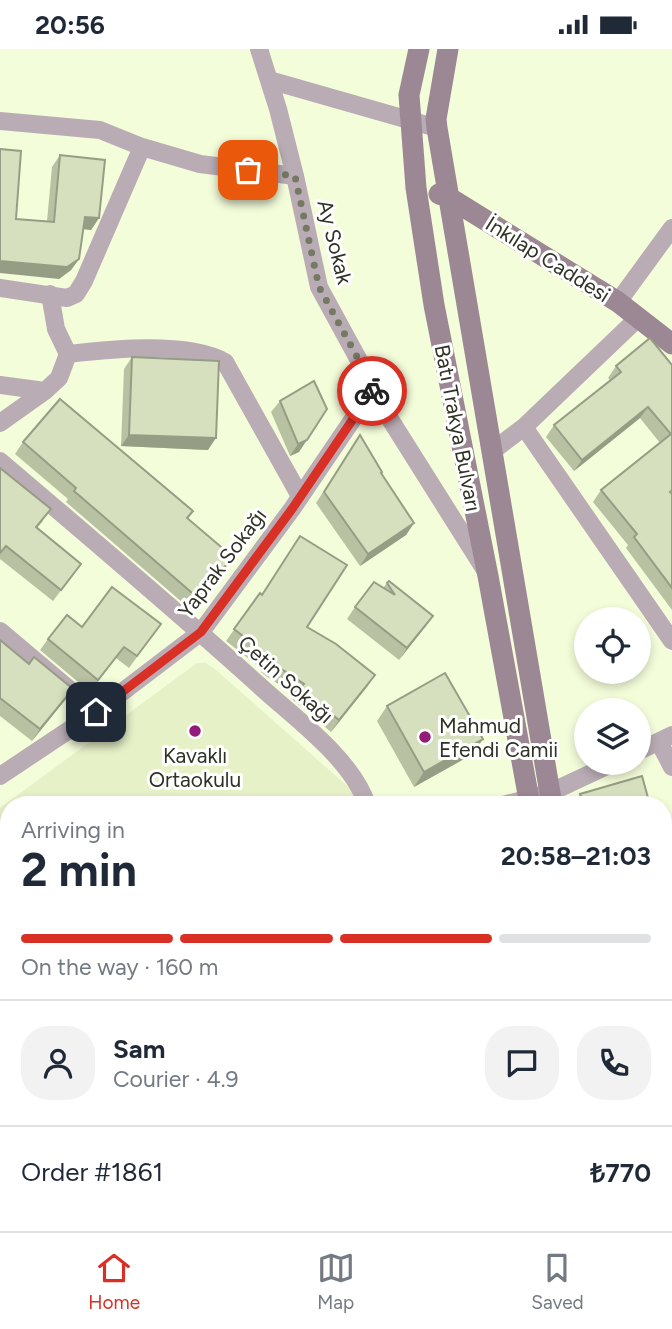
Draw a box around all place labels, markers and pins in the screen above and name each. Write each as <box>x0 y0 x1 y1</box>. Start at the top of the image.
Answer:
pin <box>218 140 278 200</box>
pin <box>66 682 126 742</box>
place label: Mahmud Efendi Camii <box>439 713 558 762</box>
marker: Kavaklı Ortaokulu <box>187 723 203 739</box>
marker: Mahmud Efendi Camii <box>417 729 433 745</box>
place label: Kavaklı Ortaokulu <box>149 743 241 792</box>

